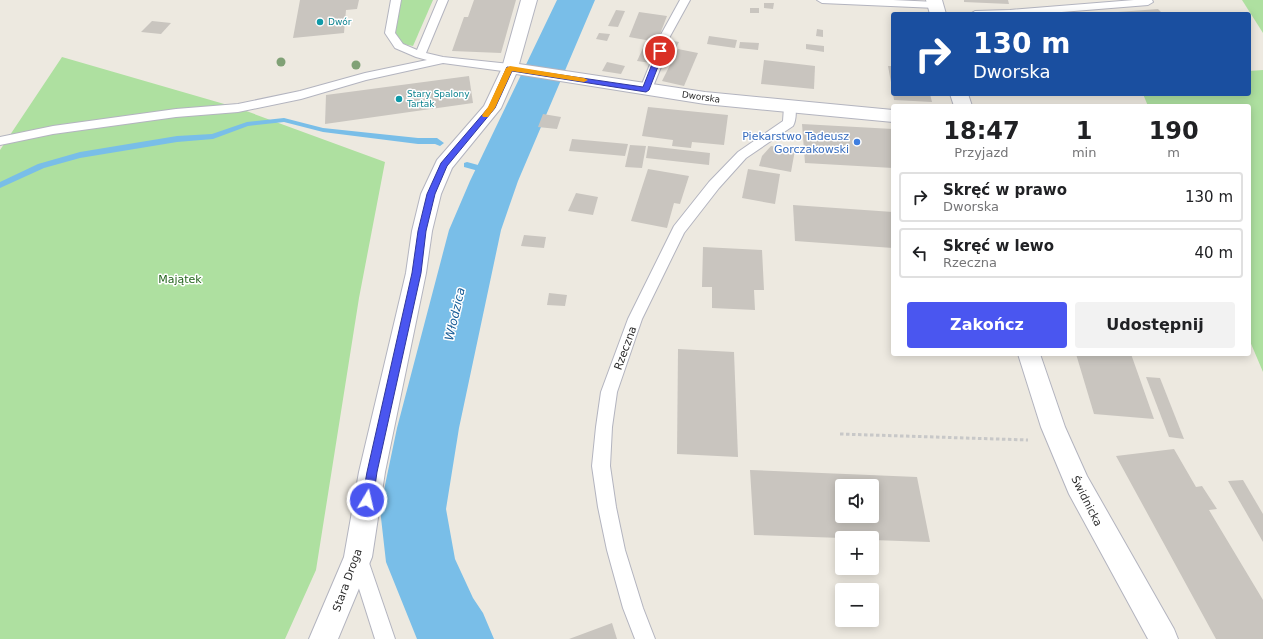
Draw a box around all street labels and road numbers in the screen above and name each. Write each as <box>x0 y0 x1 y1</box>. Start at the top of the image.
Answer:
street label: Dworska <box>681 89 721 105</box>
street label: Rzeczna <box>612 324 639 372</box>
street label: Świdnicka <box>1068 474 1105 529</box>
street label: Stara Droga <box>330 547 365 613</box>

